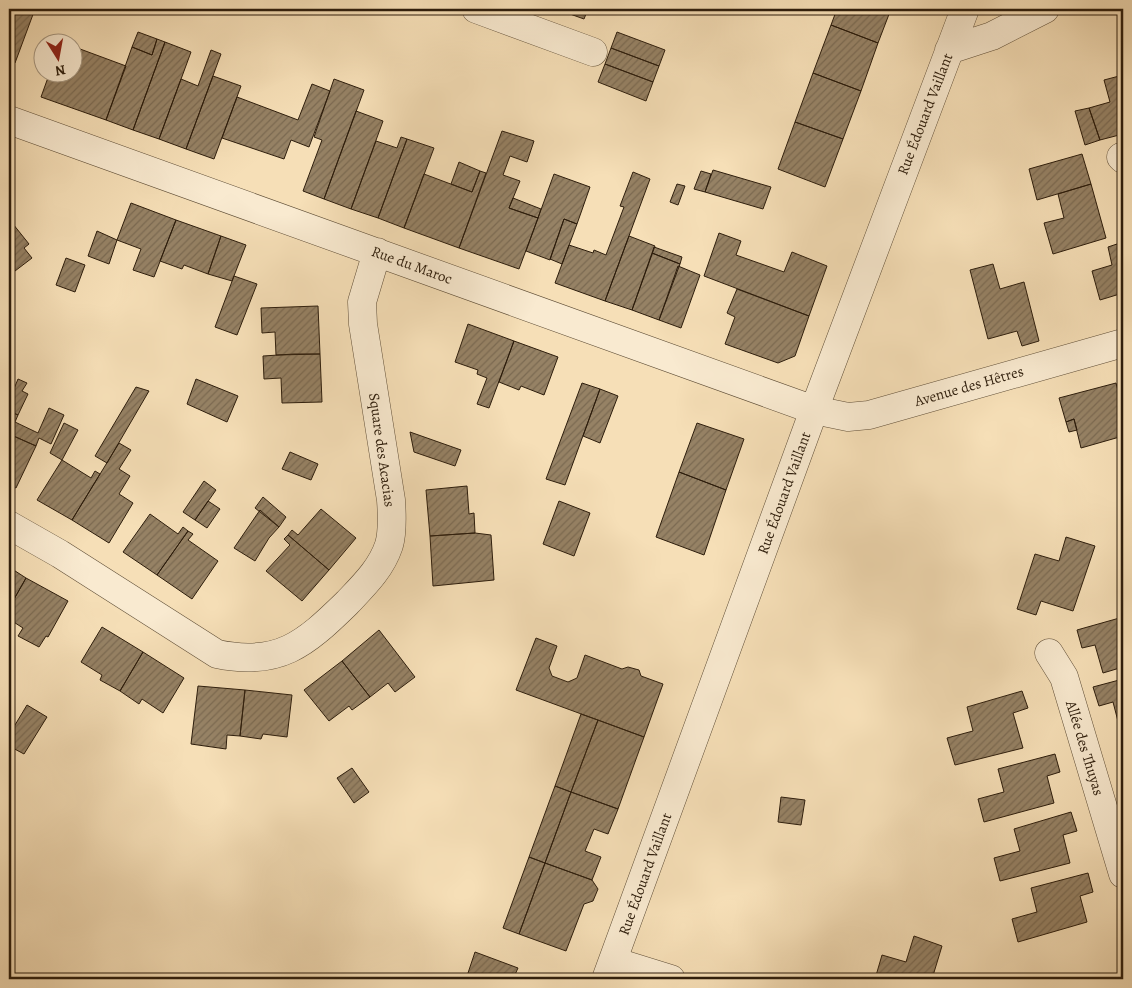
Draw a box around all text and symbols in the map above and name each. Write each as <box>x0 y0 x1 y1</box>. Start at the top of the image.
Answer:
north arrow <box>32 32 82 82</box>
street label: Rue Édouard Vaillant <box>893 50 957 178</box>
text: N <box>54 60 67 81</box>
street label: Rue du Maroc <box>369 241 455 289</box>
street label: Avenue des Hêtres <box>911 361 1026 411</box>
street label: Square des Acacias <box>364 392 400 508</box>
street label: Rue Édouard Vaillant <box>753 429 815 557</box>
street label: Allée des Thuyas <box>1061 697 1109 798</box>
street label: Rue Édouard Vaillant <box>614 810 676 938</box>

